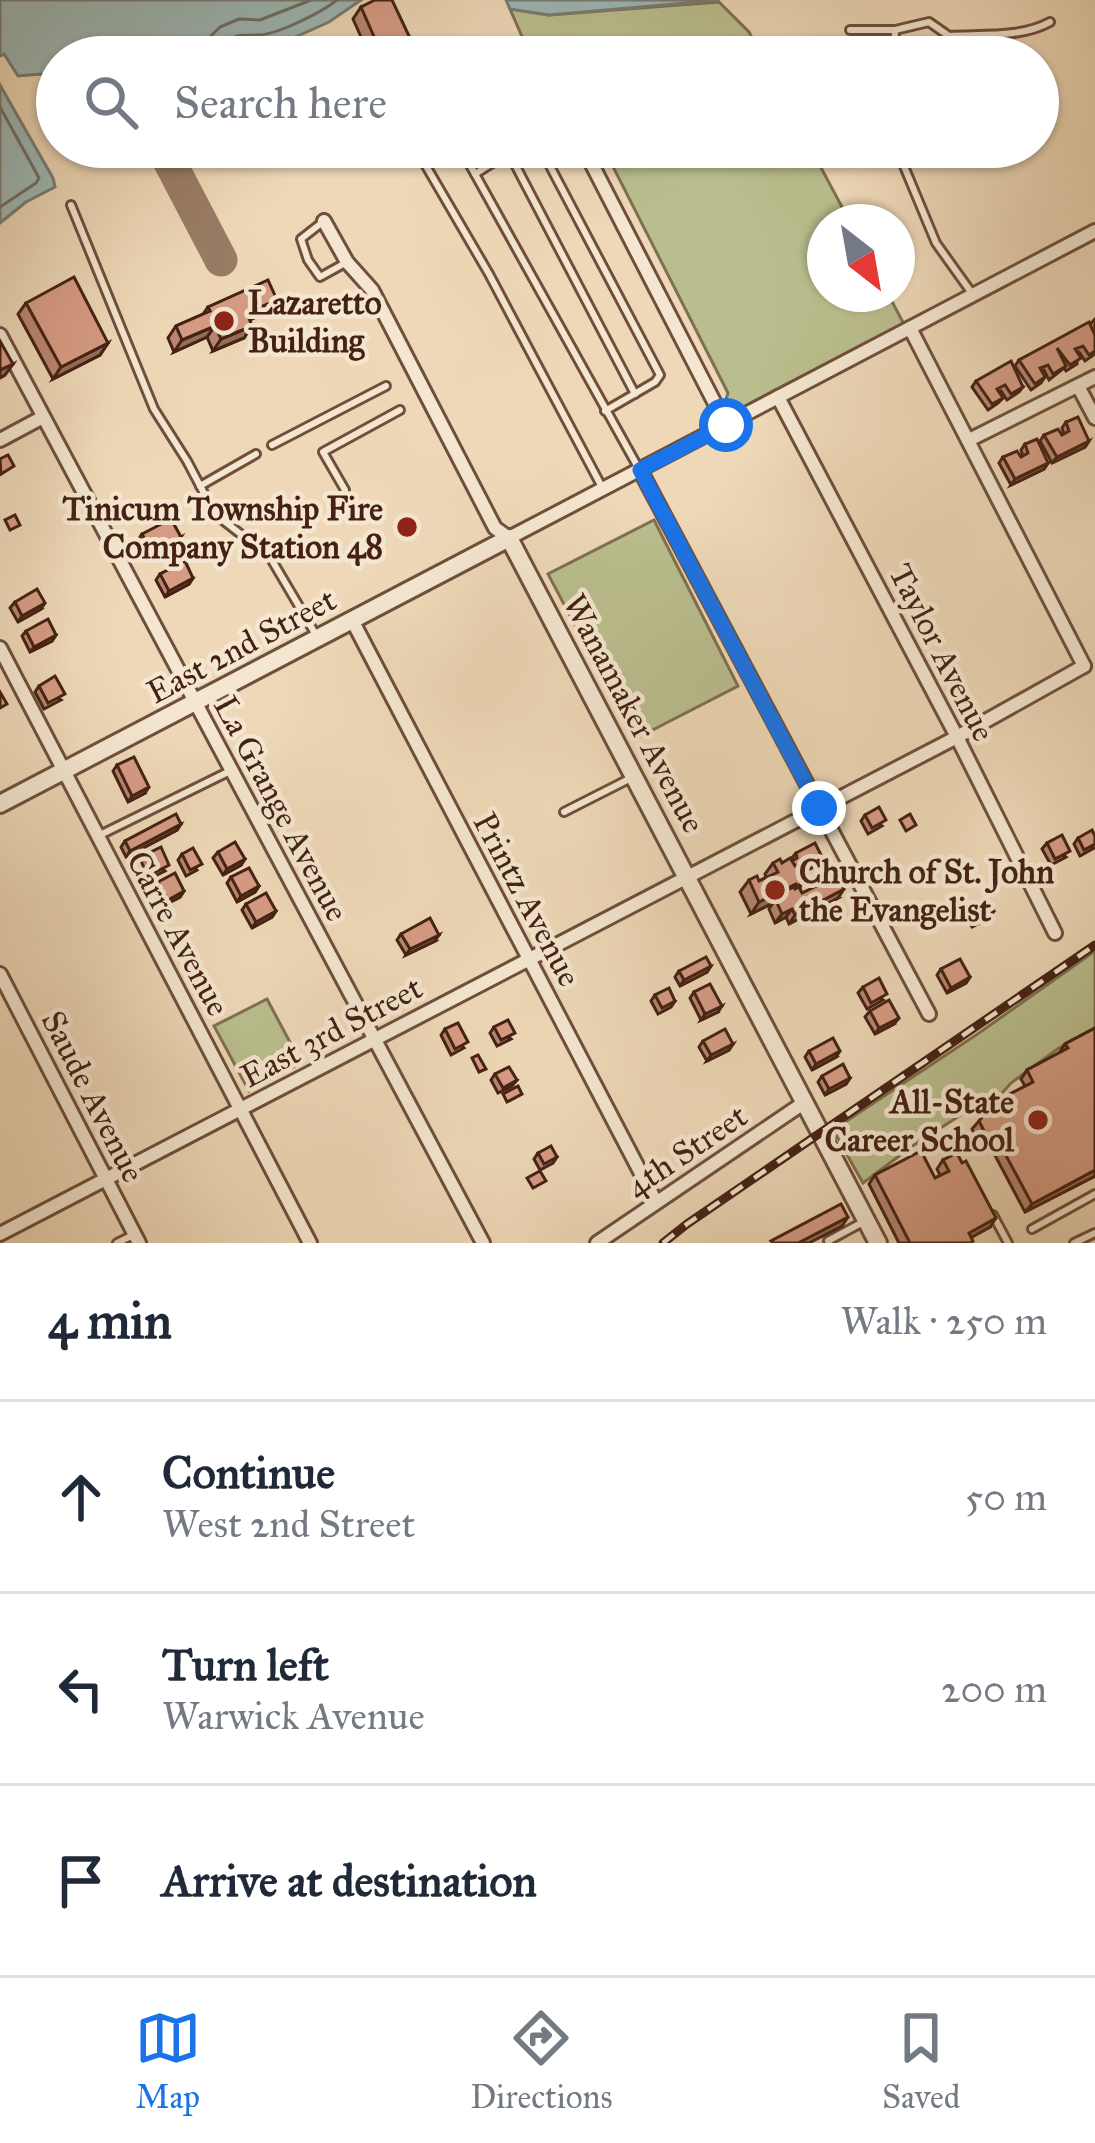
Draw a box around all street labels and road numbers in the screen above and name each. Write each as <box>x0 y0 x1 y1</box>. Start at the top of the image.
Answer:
street label: Taylor Avenue <box>880 557 1004 748</box>
street label: East 2nd Street <box>140 579 343 712</box>
street label: Wanamaker Avenue <box>554 587 714 840</box>
street label: La Grange Avenue <box>205 689 357 928</box>
street label: Printz Avenue <box>465 806 590 993</box>
street label: Carre Avenue <box>118 844 238 1023</box>
street label: East 3rd Street <box>234 967 429 1096</box>
street label: Saude Avenue <box>33 1004 153 1189</box>
street label: 4th Street <box>618 1096 755 1206</box>

